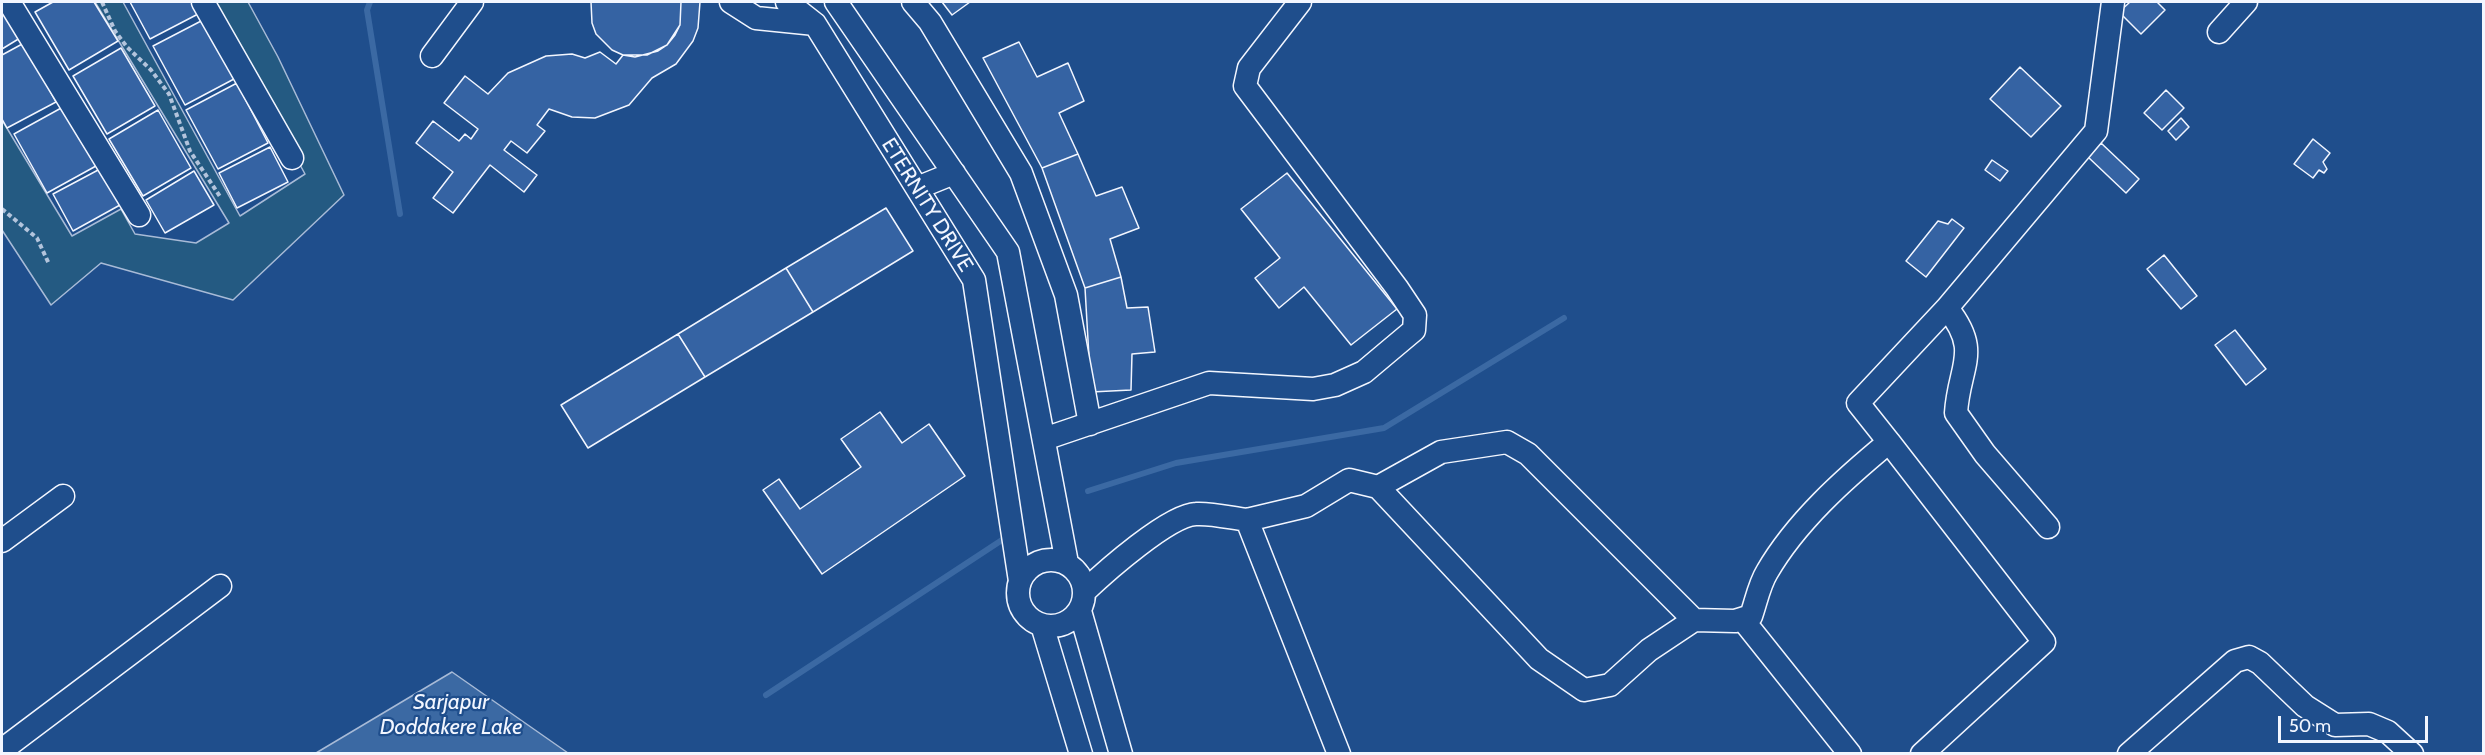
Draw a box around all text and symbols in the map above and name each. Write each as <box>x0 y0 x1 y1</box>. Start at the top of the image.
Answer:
street label: ETERNITY DRIVE <box>876 134 978 276</box>
water label: Sarjapur Doddakere Lake <box>380 690 522 742</box>
scale bar <box>2281 704 2431 742</box>
text: 50 m <box>2289 715 2331 737</box>

